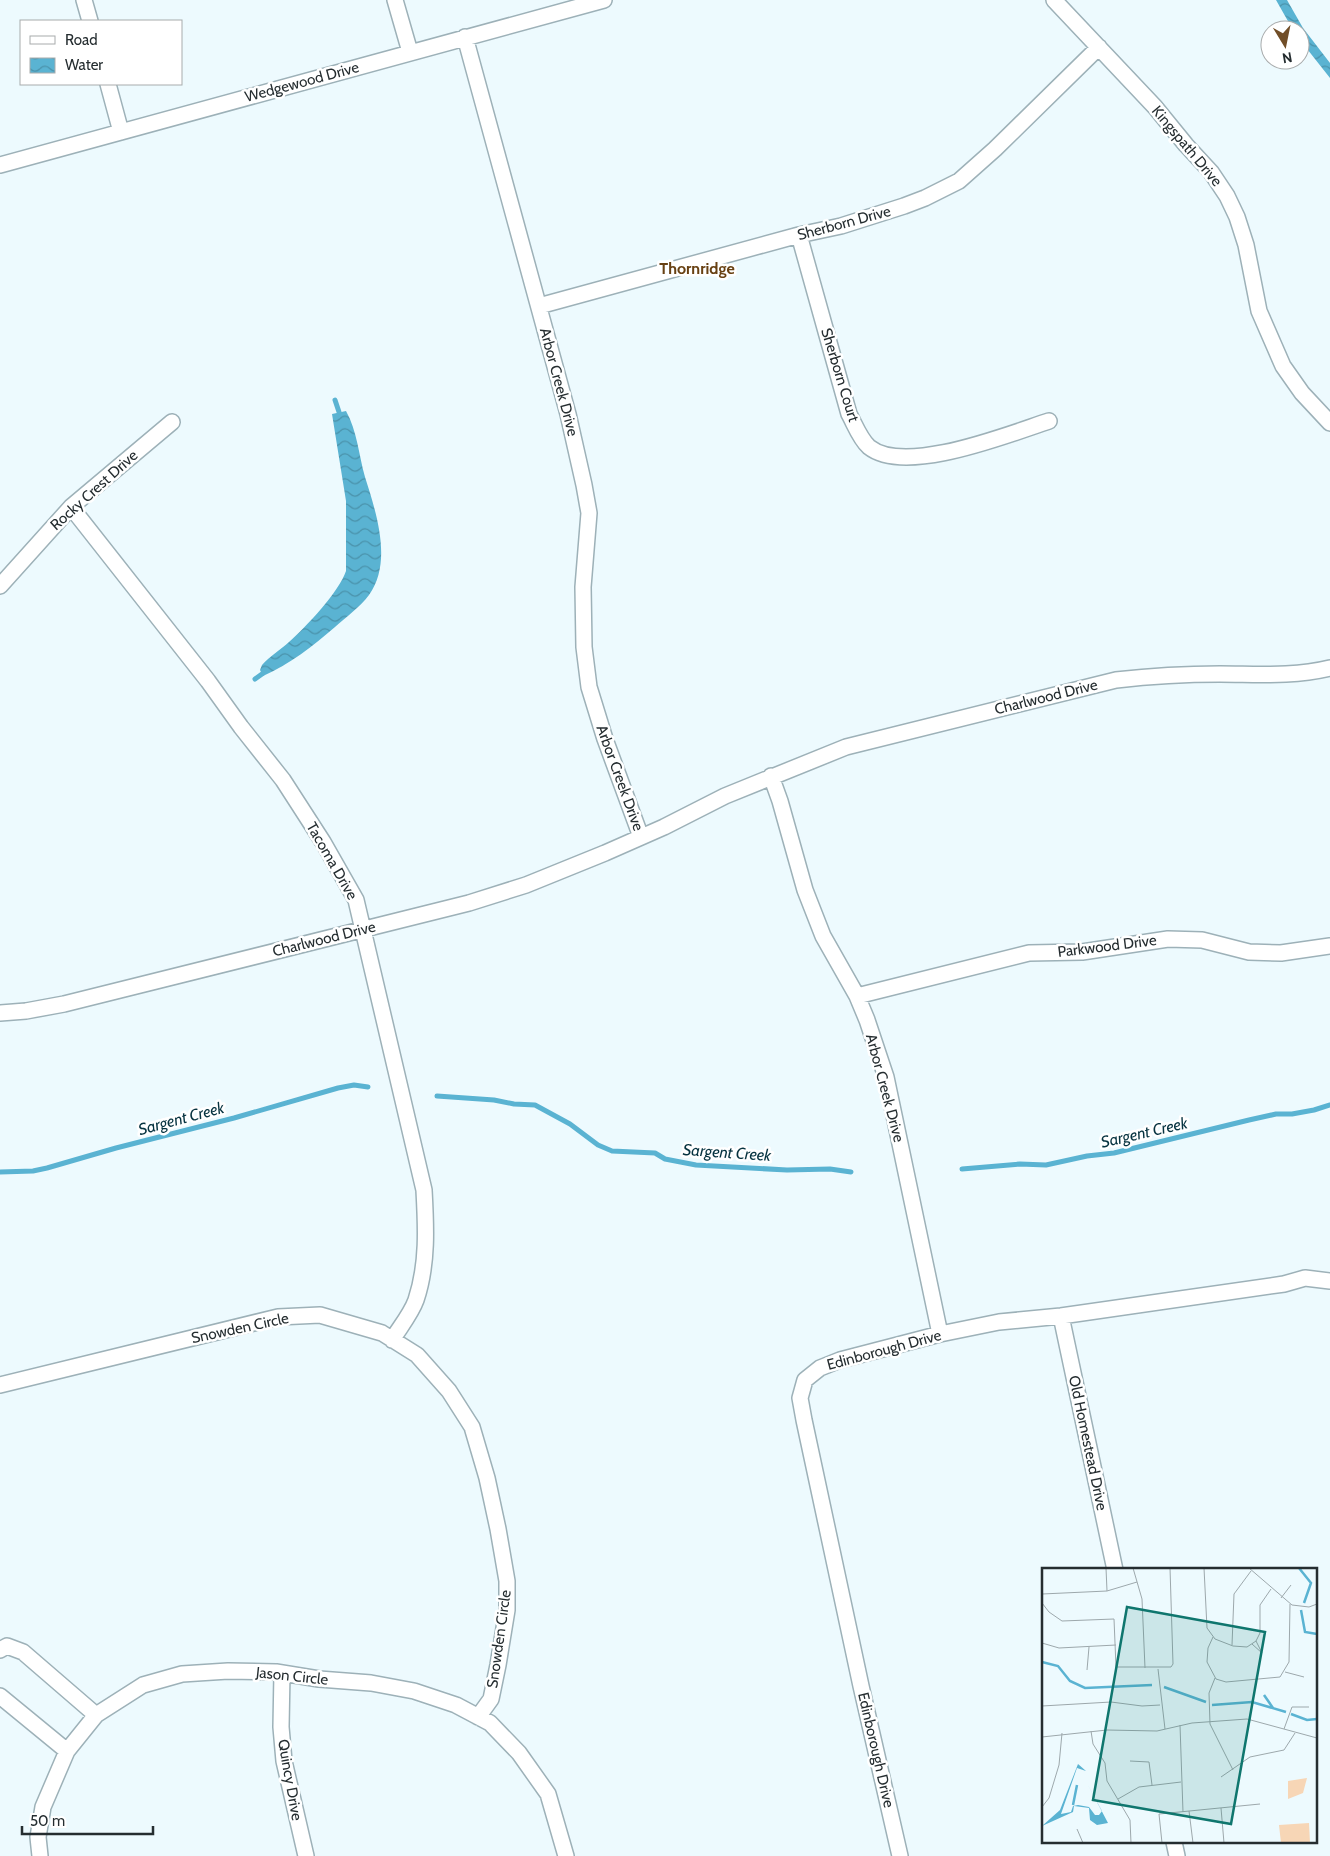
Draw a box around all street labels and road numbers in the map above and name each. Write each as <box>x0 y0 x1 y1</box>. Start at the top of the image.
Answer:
street label: Wedgewood Drive <box>243 58 361 106</box>
street label: Kingspath Drive <box>1148 102 1226 190</box>
street label: Sherborn Drive <box>795 202 893 244</box>
street label: Arbor Creek Drive <box>536 326 582 438</box>
street label: Sherborn Court <box>817 326 863 424</box>
street label: Rocky Crest Drive <box>47 446 142 534</box>
street label: Charlwood Drive <box>993 675 1100 718</box>
street label: Arbor Creek Drive <box>592 723 648 834</box>
street label: Tacoma Drive <box>303 819 362 903</box>
street label: Charlwood Drive <box>271 917 378 960</box>
street label: Parkwood Drive <box>1056 931 1158 961</box>
street label: Arbor Creek Drive <box>862 1032 908 1144</box>
street label: Snowden Circle <box>190 1309 291 1347</box>
street label: Edinborough Drive <box>825 1326 944 1374</box>
street label: Old Homestead Drive <box>1065 1374 1111 1512</box>
street label: Snowden Circle <box>483 1588 515 1689</box>
street label: Jason Circle <box>254 1663 329 1689</box>
street label: Edinborough Drive <box>854 1691 898 1810</box>
street label: Quincy Drive <box>274 1738 306 1822</box>

